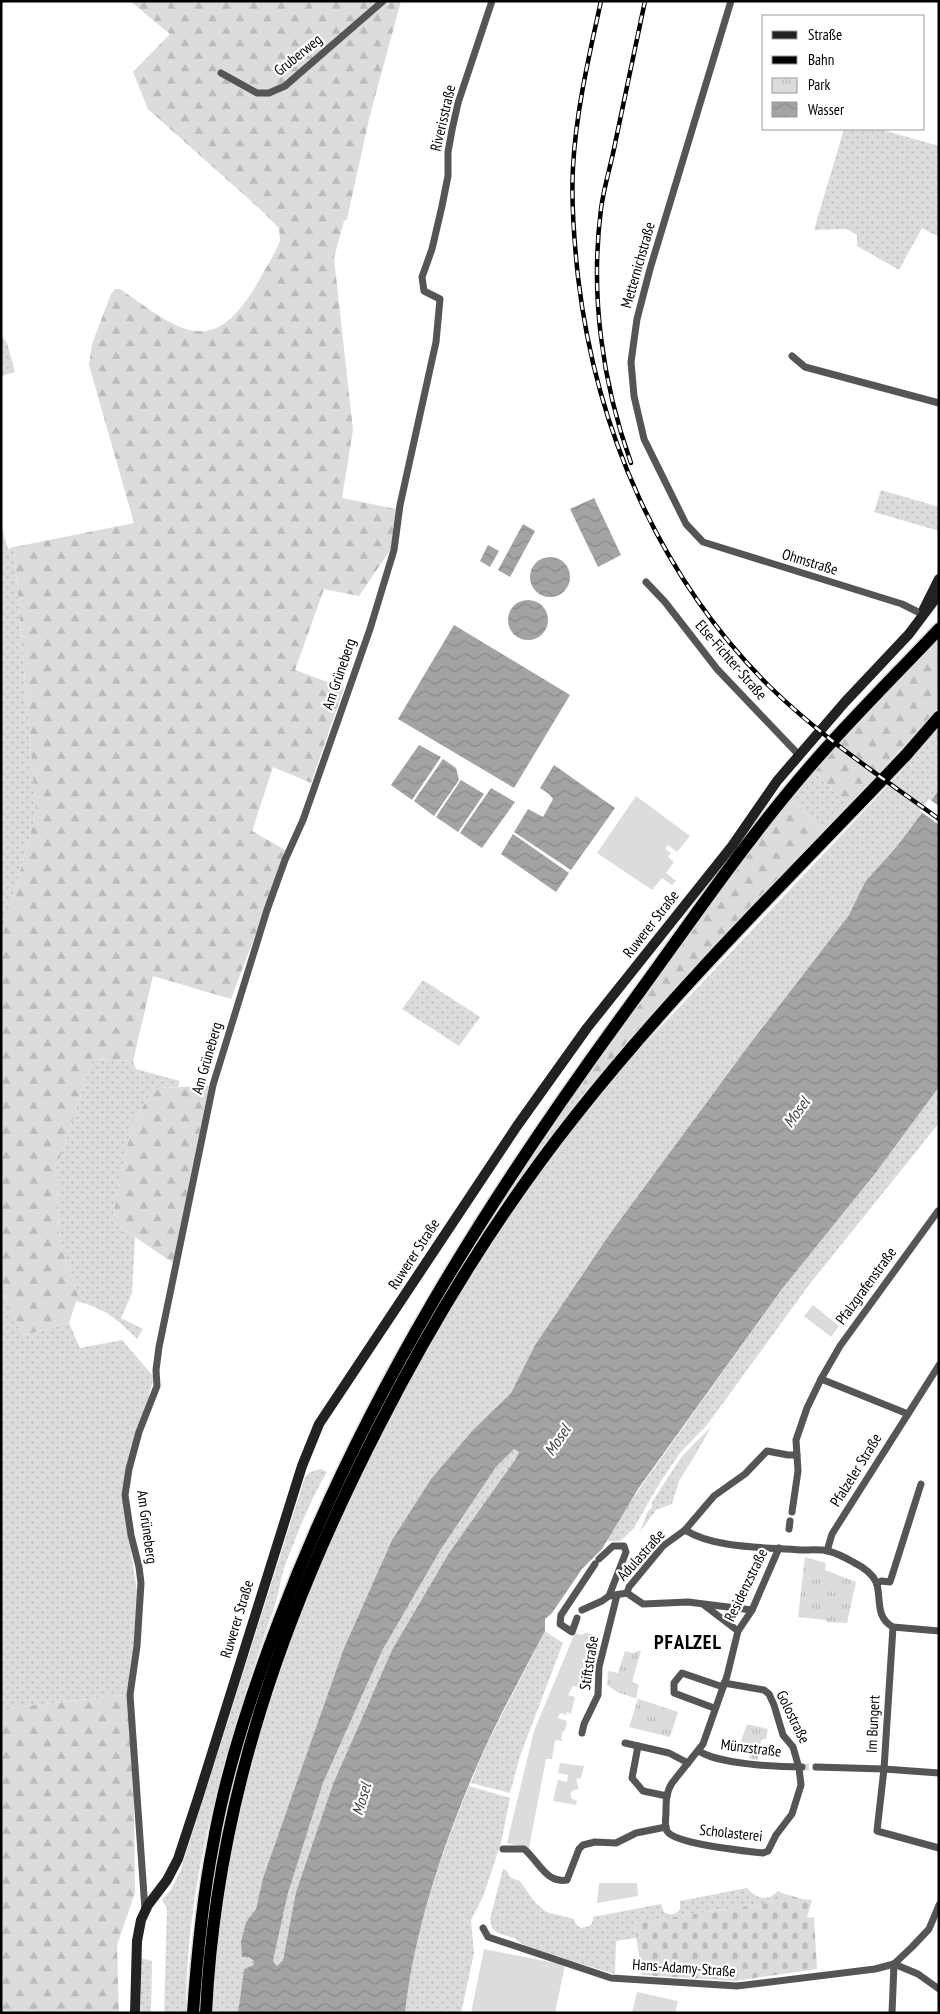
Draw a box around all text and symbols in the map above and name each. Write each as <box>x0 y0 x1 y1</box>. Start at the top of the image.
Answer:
legend <box>762 15 925 130</box>
text: Straße <box>808 25 842 44</box>
street label: Gruberweg <box>270 30 325 80</box>
text: Bahn <box>808 50 834 69</box>
text: Park <box>808 75 830 94</box>
street label: Riverisstraße <box>426 83 459 153</box>
text: Wasser <box>808 100 845 119</box>
street label: Metternichstraße <box>616 220 659 310</box>
street label: Ohmstraße <box>780 544 840 579</box>
street label: Else-Fichter-Straße <box>691 616 771 704</box>
street label: Am Grüneberg <box>317 636 360 712</box>
street label: Ruwerer Straße <box>618 886 683 961</box>
street label: Am Grüneberg <box>187 1020 226 1096</box>
water label: Mosel <box>778 1092 814 1131</box>
street label: Ruwerer Straße <box>384 1215 443 1293</box>
street label: Pfalzgrafenstraße <box>831 1243 900 1328</box>
water label: Mosel <box>540 1420 575 1459</box>
street label: Pfalzeler Straße <box>826 1430 886 1510</box>
street label: Am Grüneberg <box>133 1489 162 1565</box>
street label: Adulastraße <box>613 1525 669 1584</box>
street label: Residenzstraße <box>720 1545 771 1624</box>
street label: Ruwerer Straße <box>216 1578 257 1660</box>
district label: PFALZEL <box>654 1629 722 1655</box>
street label: Stiftstraße <box>575 1635 602 1691</box>
street label: Golostraße <box>772 1687 814 1746</box>
street label: Im Bungert <box>861 1695 884 1753</box>
street label: Münzstraße <box>720 1734 782 1761</box>
water label: Mosel <box>347 1779 375 1818</box>
street label: Scholasterei <box>699 1820 763 1845</box>
street label: Hans-Adamy-Straße <box>632 1954 736 1981</box>

